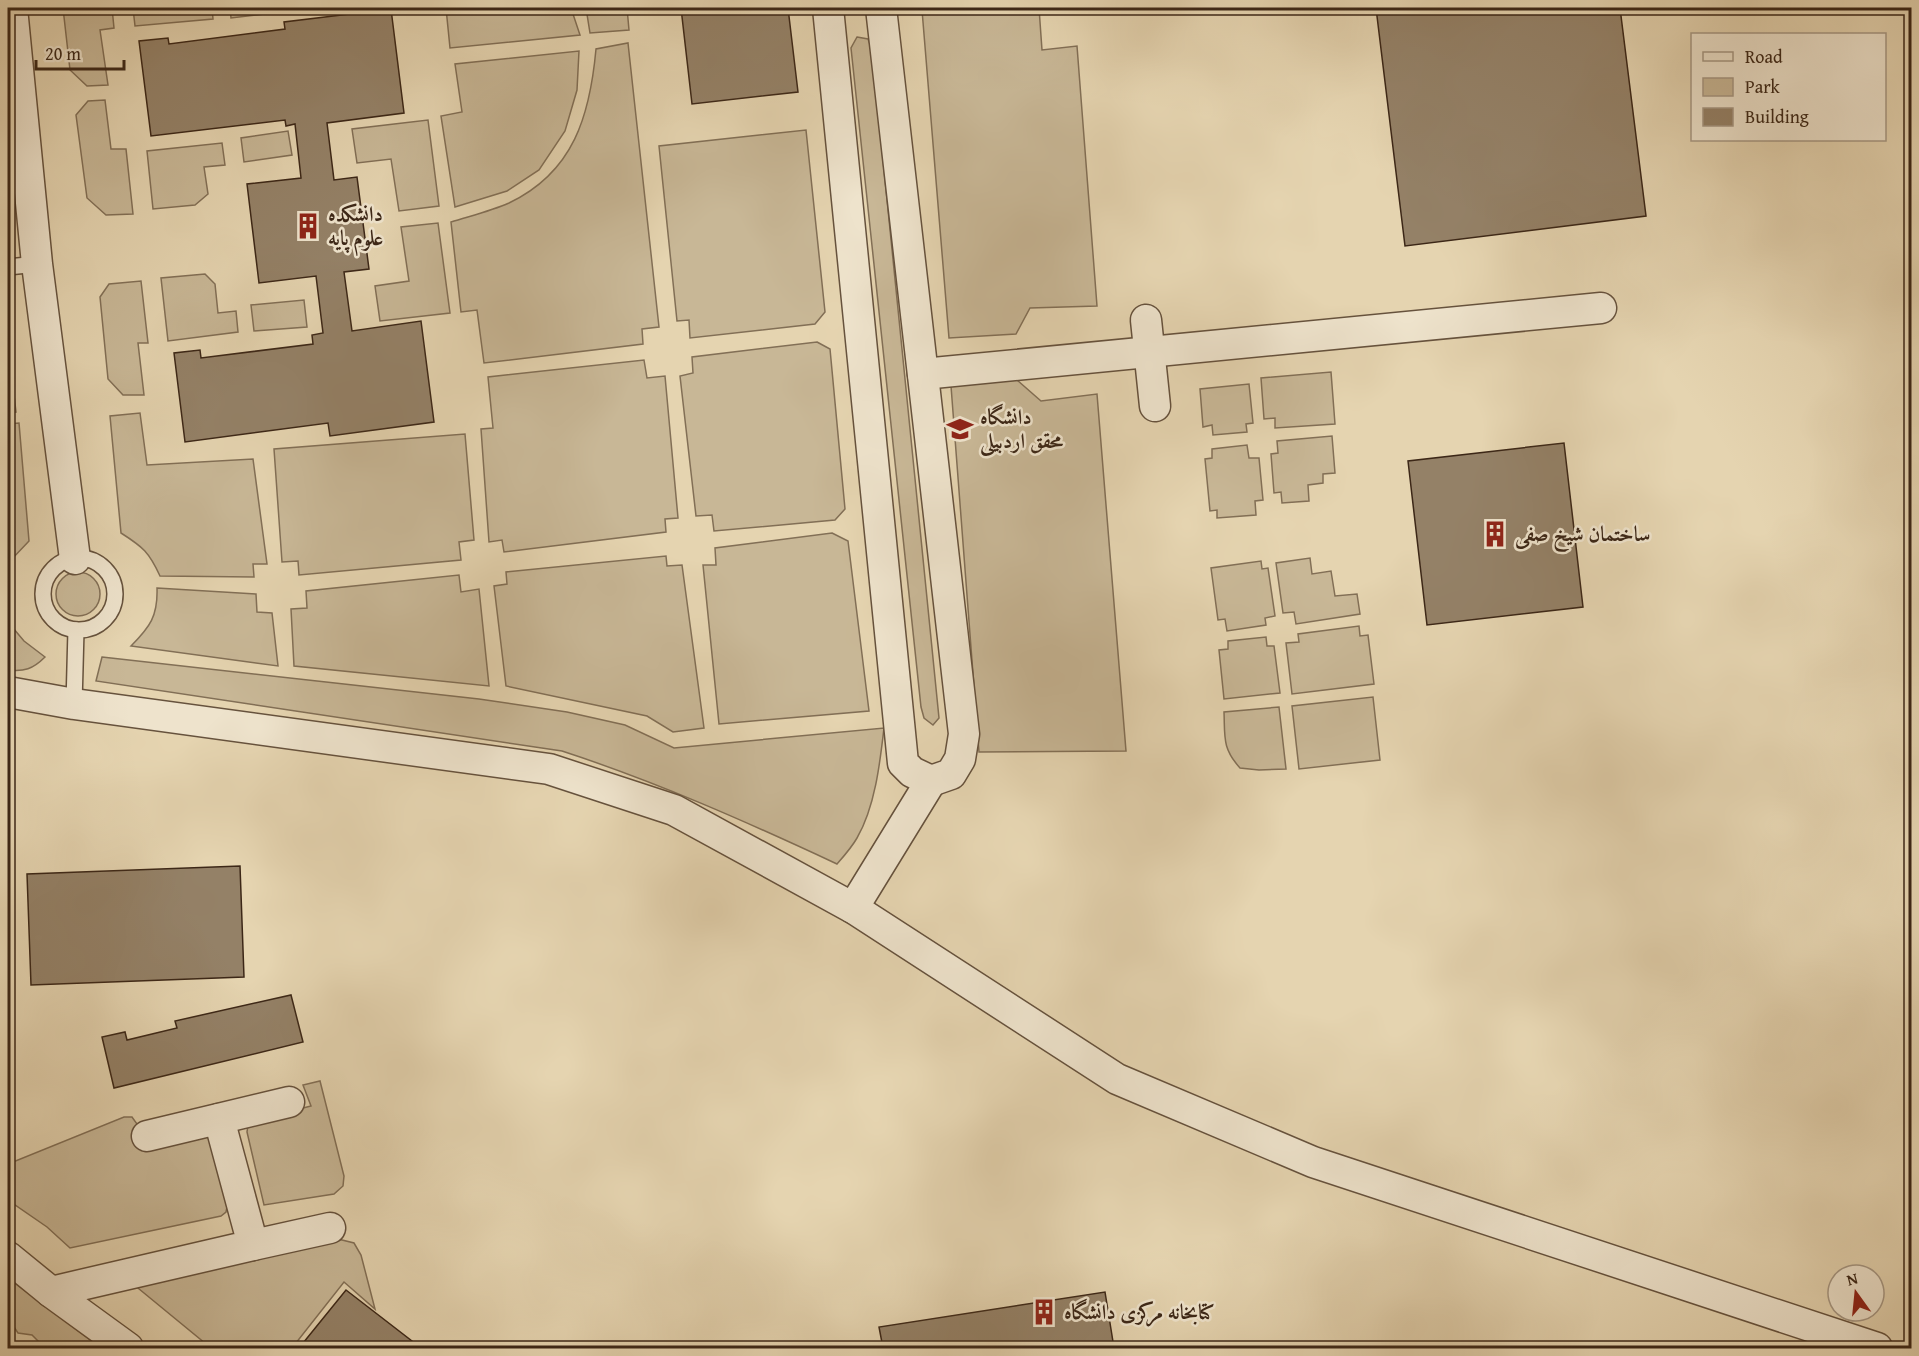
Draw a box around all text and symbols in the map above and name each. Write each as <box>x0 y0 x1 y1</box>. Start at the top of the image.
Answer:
scale bar <box>36 33 124 71</box>
legend <box>1691 33 1886 141</box>
text: 20 m <box>45 40 81 67</box>
text: Road <box>1745 43 1783 70</box>
text: Park <box>1745 73 1781 100</box>
text: Building <box>1745 103 1809 130</box>
place label: دانشکده علوم پایه <box>328 198 383 257</box>
building icon: دانشکده علوم پایه <box>293 211 323 241</box>
place label: دانشگاه محقق اردبیلی <box>979 401 1064 457</box>
school or university icon: دانشگاه محقق اردبیلی <box>945 414 975 444</box>
place label: ساختمان شیخ صفی <box>1514 518 1650 553</box>
building icon: ساختمان شیخ صفی <box>1480 519 1510 549</box>
north arrow <box>1826 1263 1886 1323</box>
text: N <box>1844 1265 1861 1291</box>
place label: کتابخانه مرکزی دانشگاه <box>1064 1296 1215 1327</box>
building icon: کتابخانه مرکزی دانشگاه <box>1029 1297 1059 1327</box>

